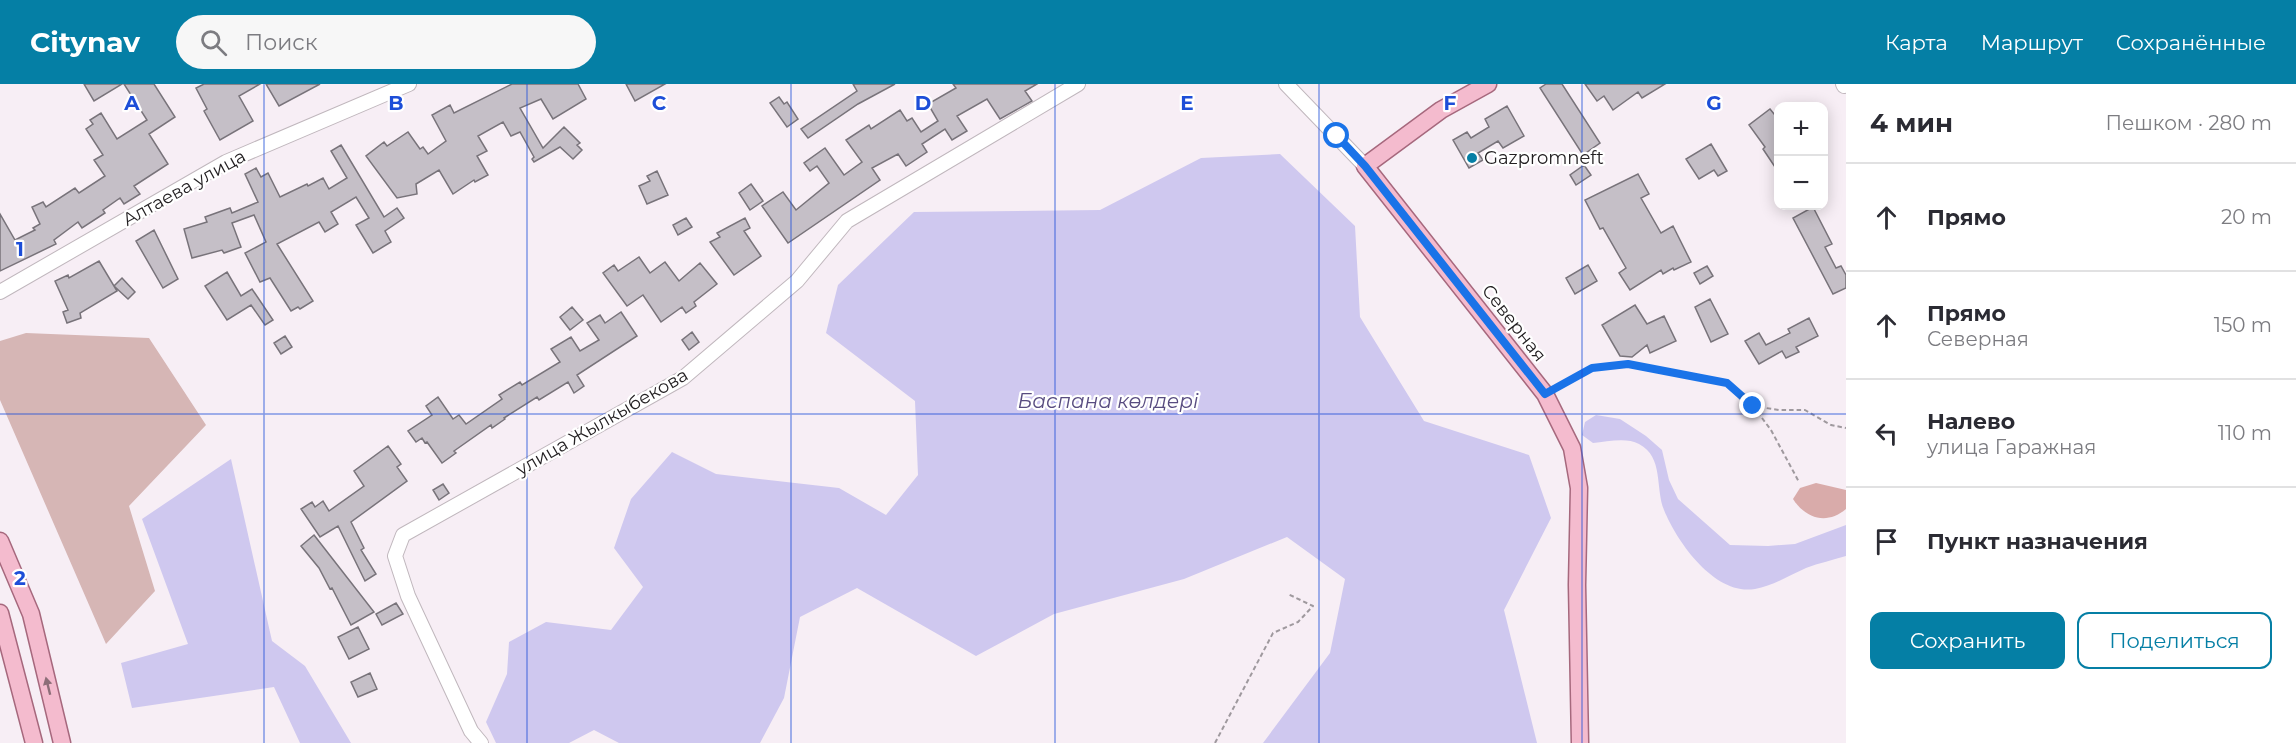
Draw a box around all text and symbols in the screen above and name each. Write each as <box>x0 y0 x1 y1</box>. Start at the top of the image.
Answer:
search box <box>176 15 596 69</box>
text: Citynav <box>30 25 140 59</box>
icon: search <box>197 26 230 59</box>
text: Поиск <box>245 29 318 56</box>
text: Карта <box>1885 30 1948 55</box>
text: Маршрут <box>1981 30 2083 55</box>
text: Сохранённые <box>2116 30 2266 55</box>
text: A <box>123 91 140 115</box>
text: B <box>388 91 404 115</box>
text: C <box>652 91 667 115</box>
text: D <box>915 91 931 115</box>
text: E <box>1180 91 1194 115</box>
text: F <box>1444 91 1457 115</box>
text: G <box>1706 91 1722 115</box>
map controls <box>1774 102 1828 210</box>
button: + <box>1774 102 1828 156</box>
text: 4 мин <box>1870 107 1953 139</box>
text: Пешком · 280 m <box>2105 111 2272 135</box>
route start <box>1323 122 1349 148</box>
street label: Алтаева улица <box>119 145 249 231</box>
place label: Gazpromneft <box>1484 147 1604 169</box>
marker: Gazpromneft <box>1465 151 1479 165</box>
button: − <box>1774 156 1828 210</box>
icon: ahead <box>1870 201 1903 234</box>
text: Прямо <box>1927 204 2006 231</box>
text: 20 m <box>2221 205 2272 229</box>
text: 1 <box>16 237 24 261</box>
street label: Северная <box>1477 280 1551 366</box>
text: Прямо <box>1927 300 2006 327</box>
icon: ahead <box>1870 309 1903 342</box>
text: 150 m <box>2214 313 2272 337</box>
text: Северная <box>1927 327 2029 351</box>
street label: улица Жылкыбекова <box>511 364 692 481</box>
water label: Баспана көлдері <box>1018 389 1199 413</box>
route end <box>1739 392 1765 418</box>
text: Налево <box>1927 408 2015 435</box>
icon: left <box>1870 417 1903 450</box>
text: 110 m <box>2218 421 2272 445</box>
text: улица Гаражная <box>1927 435 2096 459</box>
icon: arrive <box>1870 525 1903 558</box>
text: Пункт назначения <box>1927 528 2148 555</box>
text: 2 <box>14 566 26 590</box>
button: Сохранить <box>1870 612 2065 669</box>
button: Поделиться <box>2077 612 2272 669</box>
one-way arrow <box>43 677 53 695</box>

